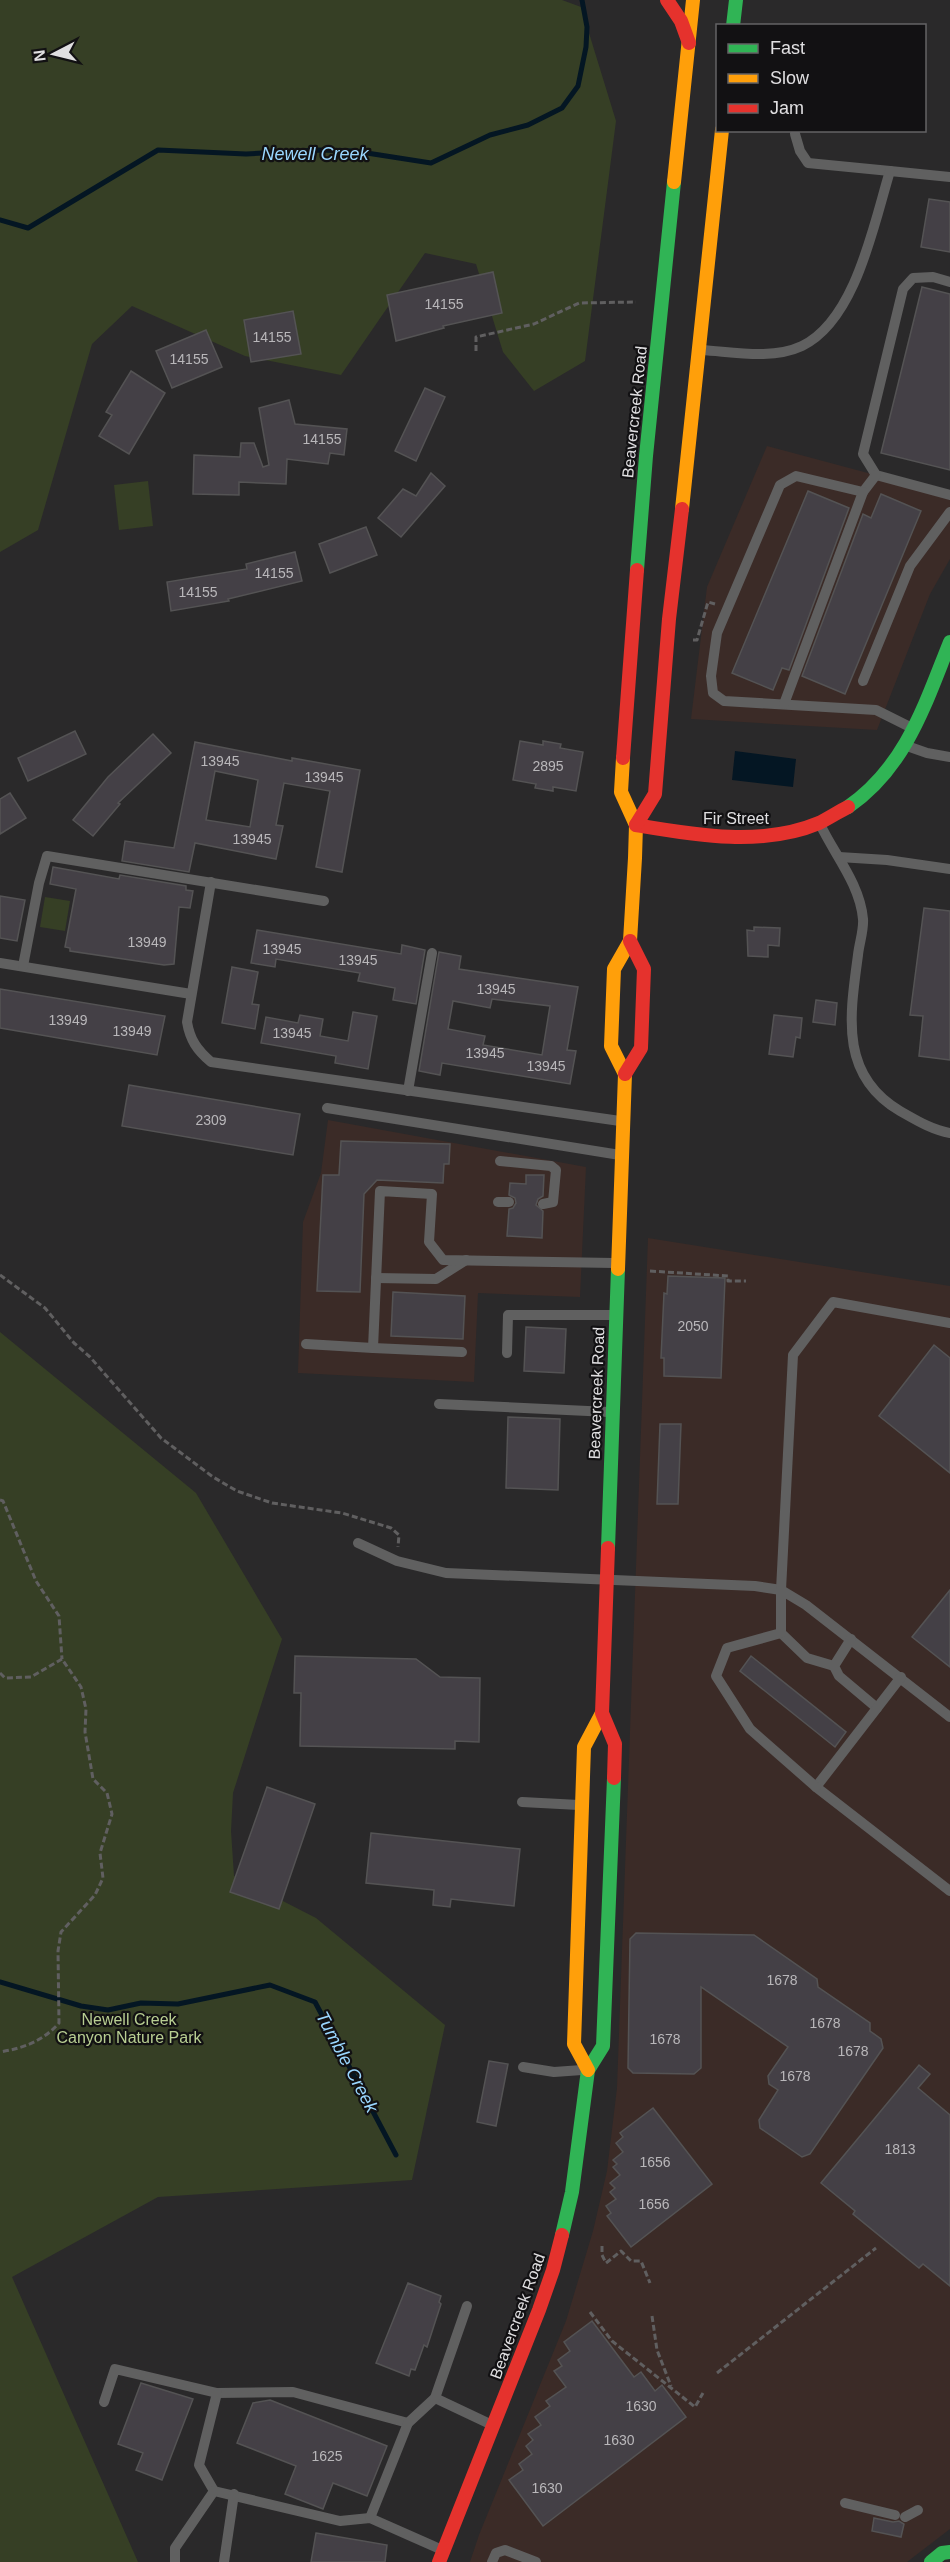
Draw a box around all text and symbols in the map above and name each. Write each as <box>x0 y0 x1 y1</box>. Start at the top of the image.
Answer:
north arrow <box>24 24 84 84</box>
legend <box>716 24 926 132</box>
text: Fast <box>770 38 805 58</box>
text: N <box>30 49 49 63</box>
text: Slow <box>770 68 810 88</box>
text: Jam <box>770 98 804 118</box>
water label: Newell Creek <box>261 144 370 164</box>
house number: 14155 <box>425 296 464 312</box>
house number: 14155 <box>253 329 292 345</box>
street label: Beavercreek Road <box>619 345 650 479</box>
house number: 14155 <box>170 351 209 367</box>
house number: 14155 <box>303 431 342 447</box>
house number: 14155 <box>255 565 294 581</box>
house number: 14155 <box>179 584 218 600</box>
house number: 13945 <box>201 753 240 769</box>
house number: 2895 <box>532 758 564 774</box>
house number: 13945 <box>305 769 344 785</box>
street label: Fir Street <box>703 810 769 827</box>
house number: 13945 <box>233 831 272 847</box>
house number: 13949 <box>128 934 167 950</box>
house number: 13945 <box>263 941 302 957</box>
house number: 13945 <box>339 952 378 968</box>
house number: 13945 <box>477 981 516 997</box>
house number: 13949 <box>49 1012 88 1028</box>
house number: 13949 <box>113 1023 152 1039</box>
house number: 13945 <box>273 1025 312 1041</box>
house number: 13945 <box>466 1045 505 1061</box>
house number: 13945 <box>527 1058 566 1074</box>
house number: 2309 <box>195 1112 227 1128</box>
house number: 2050 <box>677 1318 709 1334</box>
street label: Beavercreek Road <box>586 1327 607 1460</box>
house number: 1678 <box>766 1972 798 1988</box>
water label: Tumble Creek <box>312 2008 383 2117</box>
park label: Newell Creek Canyon Nature Park <box>57 2011 202 2046</box>
house number: 1678 <box>809 2015 841 2031</box>
house number: 1678 <box>649 2031 681 2047</box>
house number: 1678 <box>837 2043 869 2059</box>
house number: 1678 <box>779 2068 811 2084</box>
house number: 1813 <box>884 2141 916 2157</box>
house number: 1656 <box>639 2154 671 2170</box>
house number: 1656 <box>638 2196 670 2212</box>
street label: Beavercreek Road <box>487 2251 548 2381</box>
house number: 1630 <box>625 2398 657 2414</box>
house number: 1630 <box>603 2432 635 2448</box>
house number: 1625 <box>311 2448 343 2464</box>
house number: 1630 <box>531 2480 563 2496</box>

